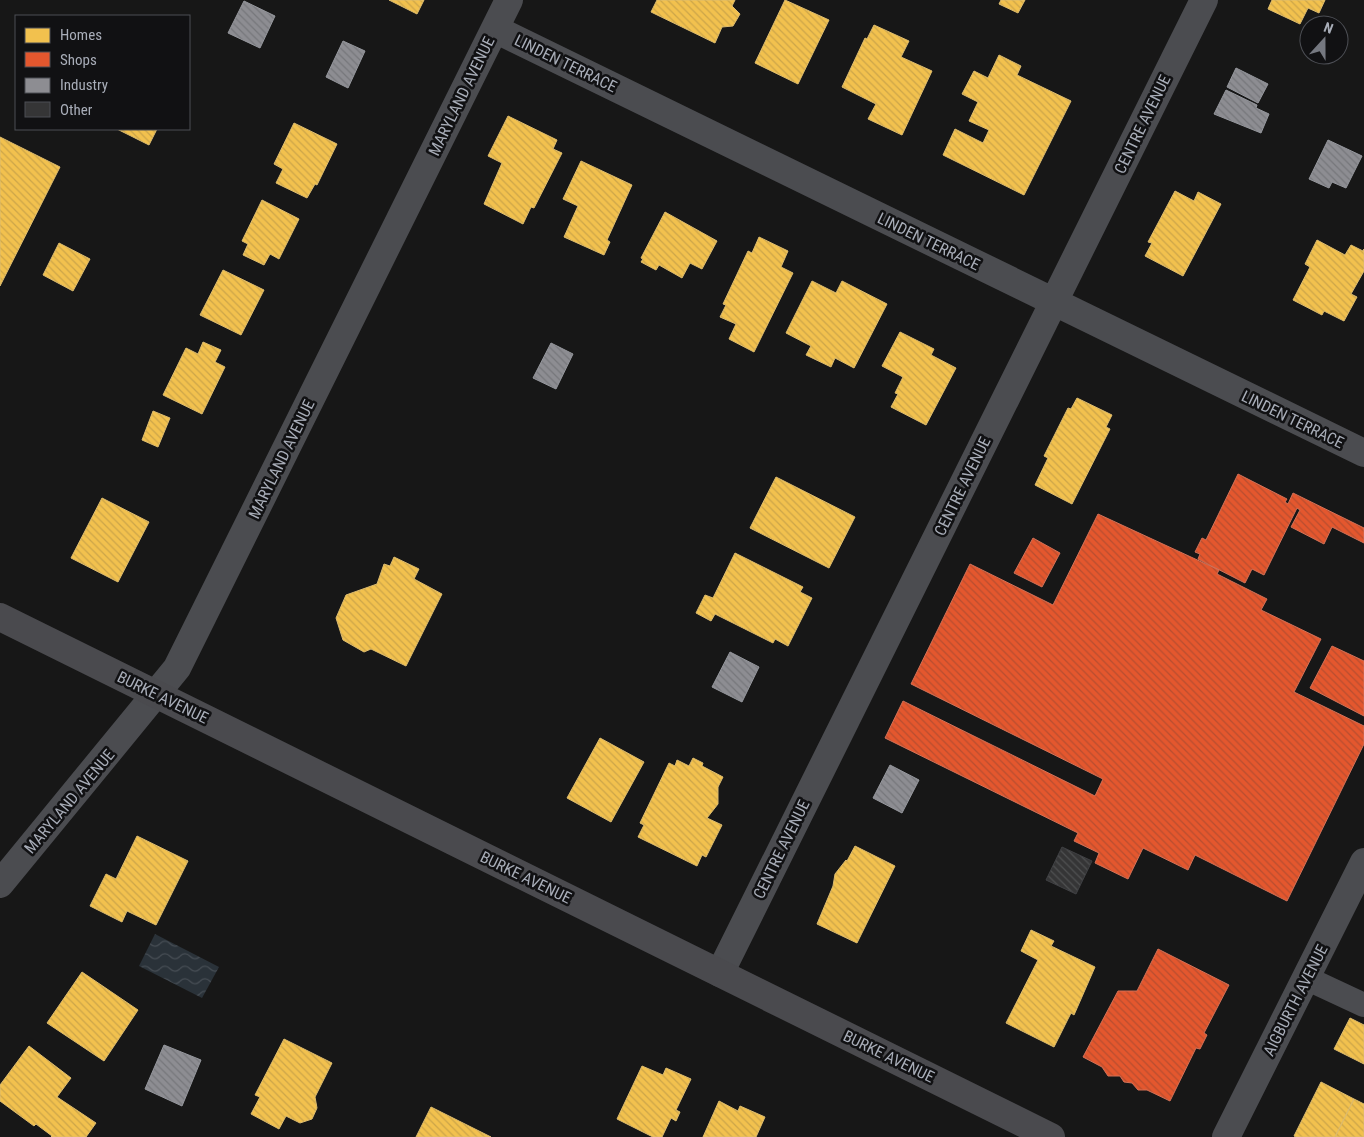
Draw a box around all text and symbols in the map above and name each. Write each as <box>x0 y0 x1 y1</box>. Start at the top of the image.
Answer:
legend <box>15 15 190 130</box>
north arrow <box>1299 15 1349 65</box>
text: N <box>1322 19 1336 37</box>
text: Homes <box>60 26 102 44</box>
street label: LINDEN TERRACE <box>512 31 620 96</box>
street label: MARYLAND AVENUE <box>424 34 498 159</box>
text: Shops <box>60 51 97 69</box>
street label: CENTRE AVENUE <box>1110 72 1175 177</box>
text: Industry <box>60 76 108 94</box>
text: Other <box>60 101 93 119</box>
street label: LINDEN TERRACE <box>875 209 983 274</box>
street label: LINDEN TERRACE <box>1239 387 1347 452</box>
street label: MARYLAND AVENUE <box>244 397 318 522</box>
street label: CENTRE AVENUE <box>930 434 995 539</box>
street label: BURKE AVENUE <box>114 667 211 728</box>
street label: MARYLAND AVENUE <box>20 745 118 857</box>
street label: CENTRE AVENUE <box>749 797 814 902</box>
street label: BURKE AVENUE <box>477 847 574 908</box>
street label: AIGBURTH AVENUE <box>1259 941 1332 1059</box>
street label: BURKE AVENUE <box>840 1026 937 1087</box>

